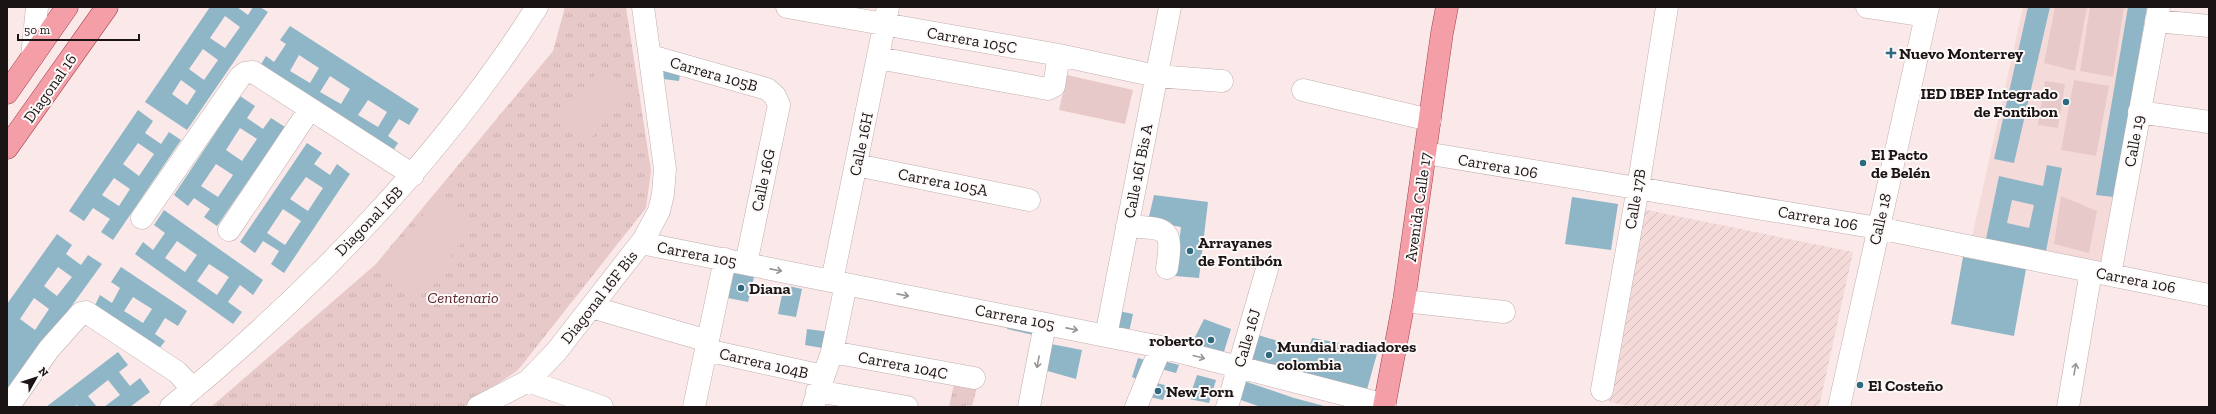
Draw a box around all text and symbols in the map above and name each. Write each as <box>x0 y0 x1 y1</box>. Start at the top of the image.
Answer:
scale bar <box>18 16 139 42</box>
text: 50 m <box>24 23 51 37</box>
street label: Carrera 105C <box>926 23 1018 57</box>
place label: Nuevo Monterrey <box>1899 44 2024 63</box>
marker: Nuevo Monterrey <box>1886 48 1896 58</box>
street label: Diagonal 16 <box>19 50 81 126</box>
street label: Carrera 105B <box>668 52 760 96</box>
place label: IED IBEP Integrado de Fontibon <box>1920 84 2059 121</box>
marker: IED IBEP Integrado de Fontibon <box>2061 97 2071 107</box>
street label: Calle 16H <box>845 110 877 178</box>
street label: Calle 19 <box>2120 114 2148 168</box>
street label: Calle 16I Bis A <box>1120 122 1157 220</box>
place label: El Pacto de Belén <box>1871 145 1931 182</box>
street label: Calle 16G <box>747 147 779 213</box>
street label: Carrera 106 <box>1456 150 1540 182</box>
street label: Avenida Calle 17 <box>1401 151 1435 263</box>
marker: El Pacto de Belén <box>1858 158 1868 168</box>
street label: Carrera 105A <box>897 164 990 200</box>
street label: Calle 17B <box>1620 167 1650 231</box>
street label: Diagonal 16B <box>331 182 407 260</box>
street label: Calle 18 <box>1865 191 1895 247</box>
street label: Carrera 106 <box>1776 202 1860 234</box>
place label: Arrayanes de Fontibón <box>1198 233 1283 270</box>
street label: Carrera 105 <box>656 237 738 271</box>
street label: Diagonal 16F Bis <box>557 246 641 348</box>
marker: Arrayanes de Fontibón <box>1185 246 1195 256</box>
street label: Carrera 106 <box>2094 263 2178 297</box>
one-way arrow <box>769 266 782 274</box>
place label: Diana <box>749 279 791 298</box>
marker: Diana <box>736 283 746 293</box>
park label: Centenario <box>427 288 499 307</box>
one-way arrow <box>896 292 909 300</box>
street label: Carrera 105 <box>974 300 1056 334</box>
street label: Calle 16J <box>1230 307 1264 369</box>
one-way arrow <box>1065 325 1078 333</box>
place label: roberto <box>1149 331 1204 350</box>
marker: roberto <box>1206 335 1216 345</box>
place label: Mundial radiadores colombia <box>1277 337 1416 374</box>
street label: Carrera 104B <box>718 344 811 383</box>
street label: Carrera 104C <box>856 347 950 383</box>
marker: Mundial radiadores colombia <box>1264 350 1274 360</box>
one-way arrow <box>1192 354 1205 361</box>
one-way arrow <box>1034 355 1042 368</box>
north arrow <box>16 358 56 398</box>
one-way arrow <box>2071 362 2079 375</box>
text: N <box>36 365 51 380</box>
place label: El Costeño <box>1868 376 1944 395</box>
marker: El Costeño <box>1855 380 1865 390</box>
place label: New Forn <box>1166 382 1234 401</box>
marker: New Forn <box>1153 386 1163 396</box>

